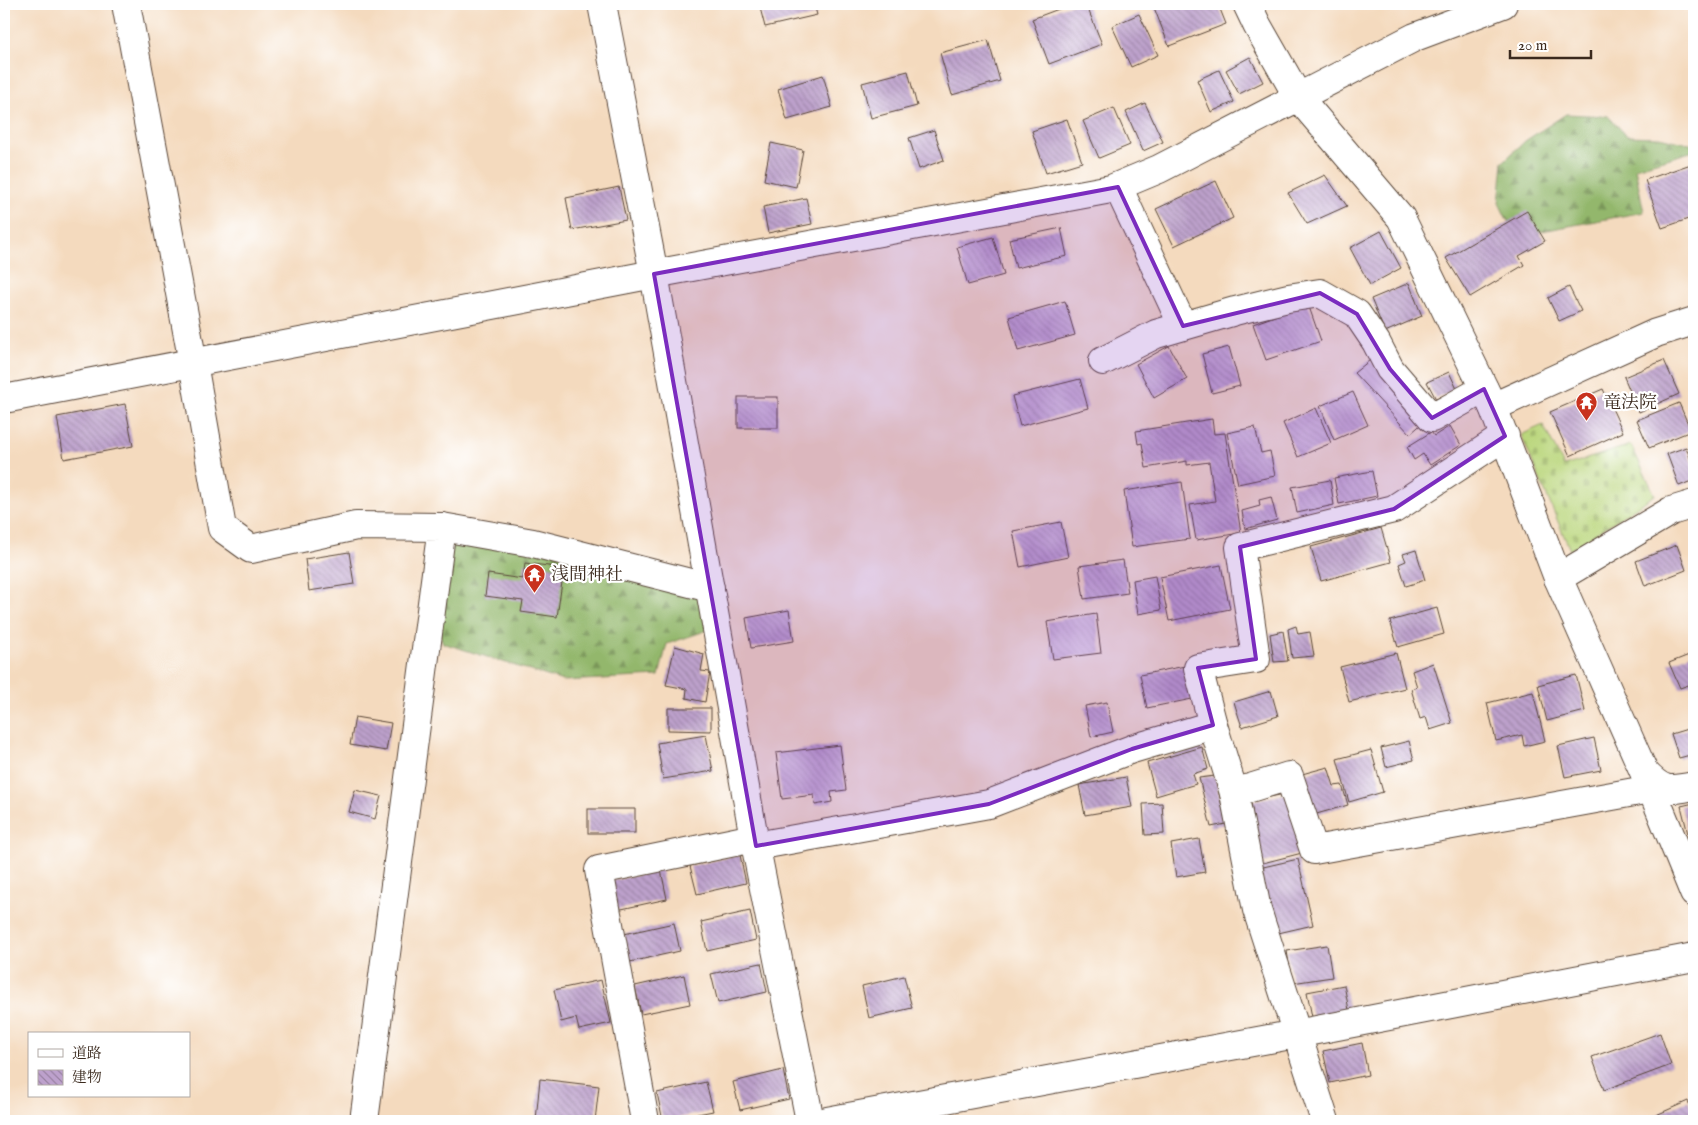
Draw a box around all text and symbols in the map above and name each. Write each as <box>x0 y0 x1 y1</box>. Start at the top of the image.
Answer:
scale bar <box>1510 28 1592 60</box>
text: 20 m <box>1518 36 1548 55</box>
temple icon: 竜法院 <box>1575 391 1599 422</box>
place label: 竜法院 <box>1603 392 1657 415</box>
temple icon: 浅間神社 <box>523 563 547 594</box>
place label: 浅間神社 <box>551 564 623 587</box>
legend <box>28 1032 190 1098</box>
text: 道路 <box>72 1044 102 1063</box>
text: 建物 <box>72 1068 102 1087</box>

